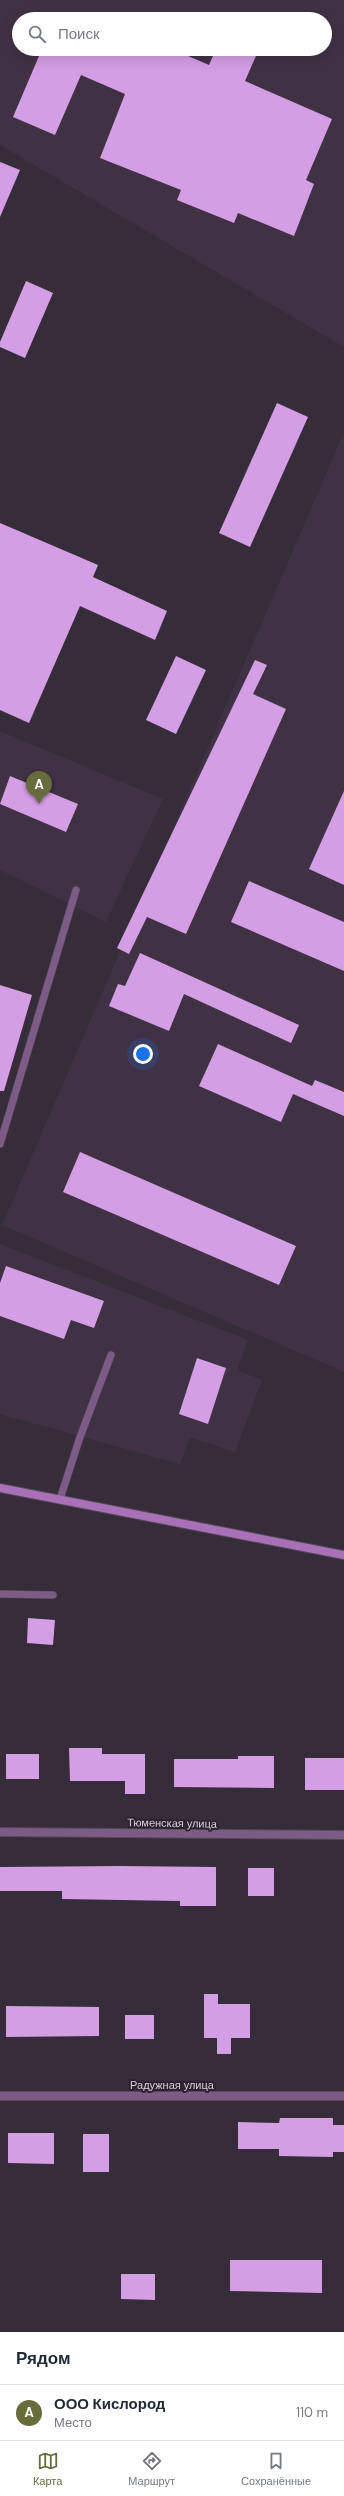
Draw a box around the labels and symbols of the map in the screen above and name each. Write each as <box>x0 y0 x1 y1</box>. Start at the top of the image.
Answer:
pin: A <box>26 771 52 804</box>
your location <box>133 1044 153 1064</box>
street label: Тюменская улица <box>127 1815 218 1831</box>
street label: Радужная улица <box>130 2078 215 2092</box>

